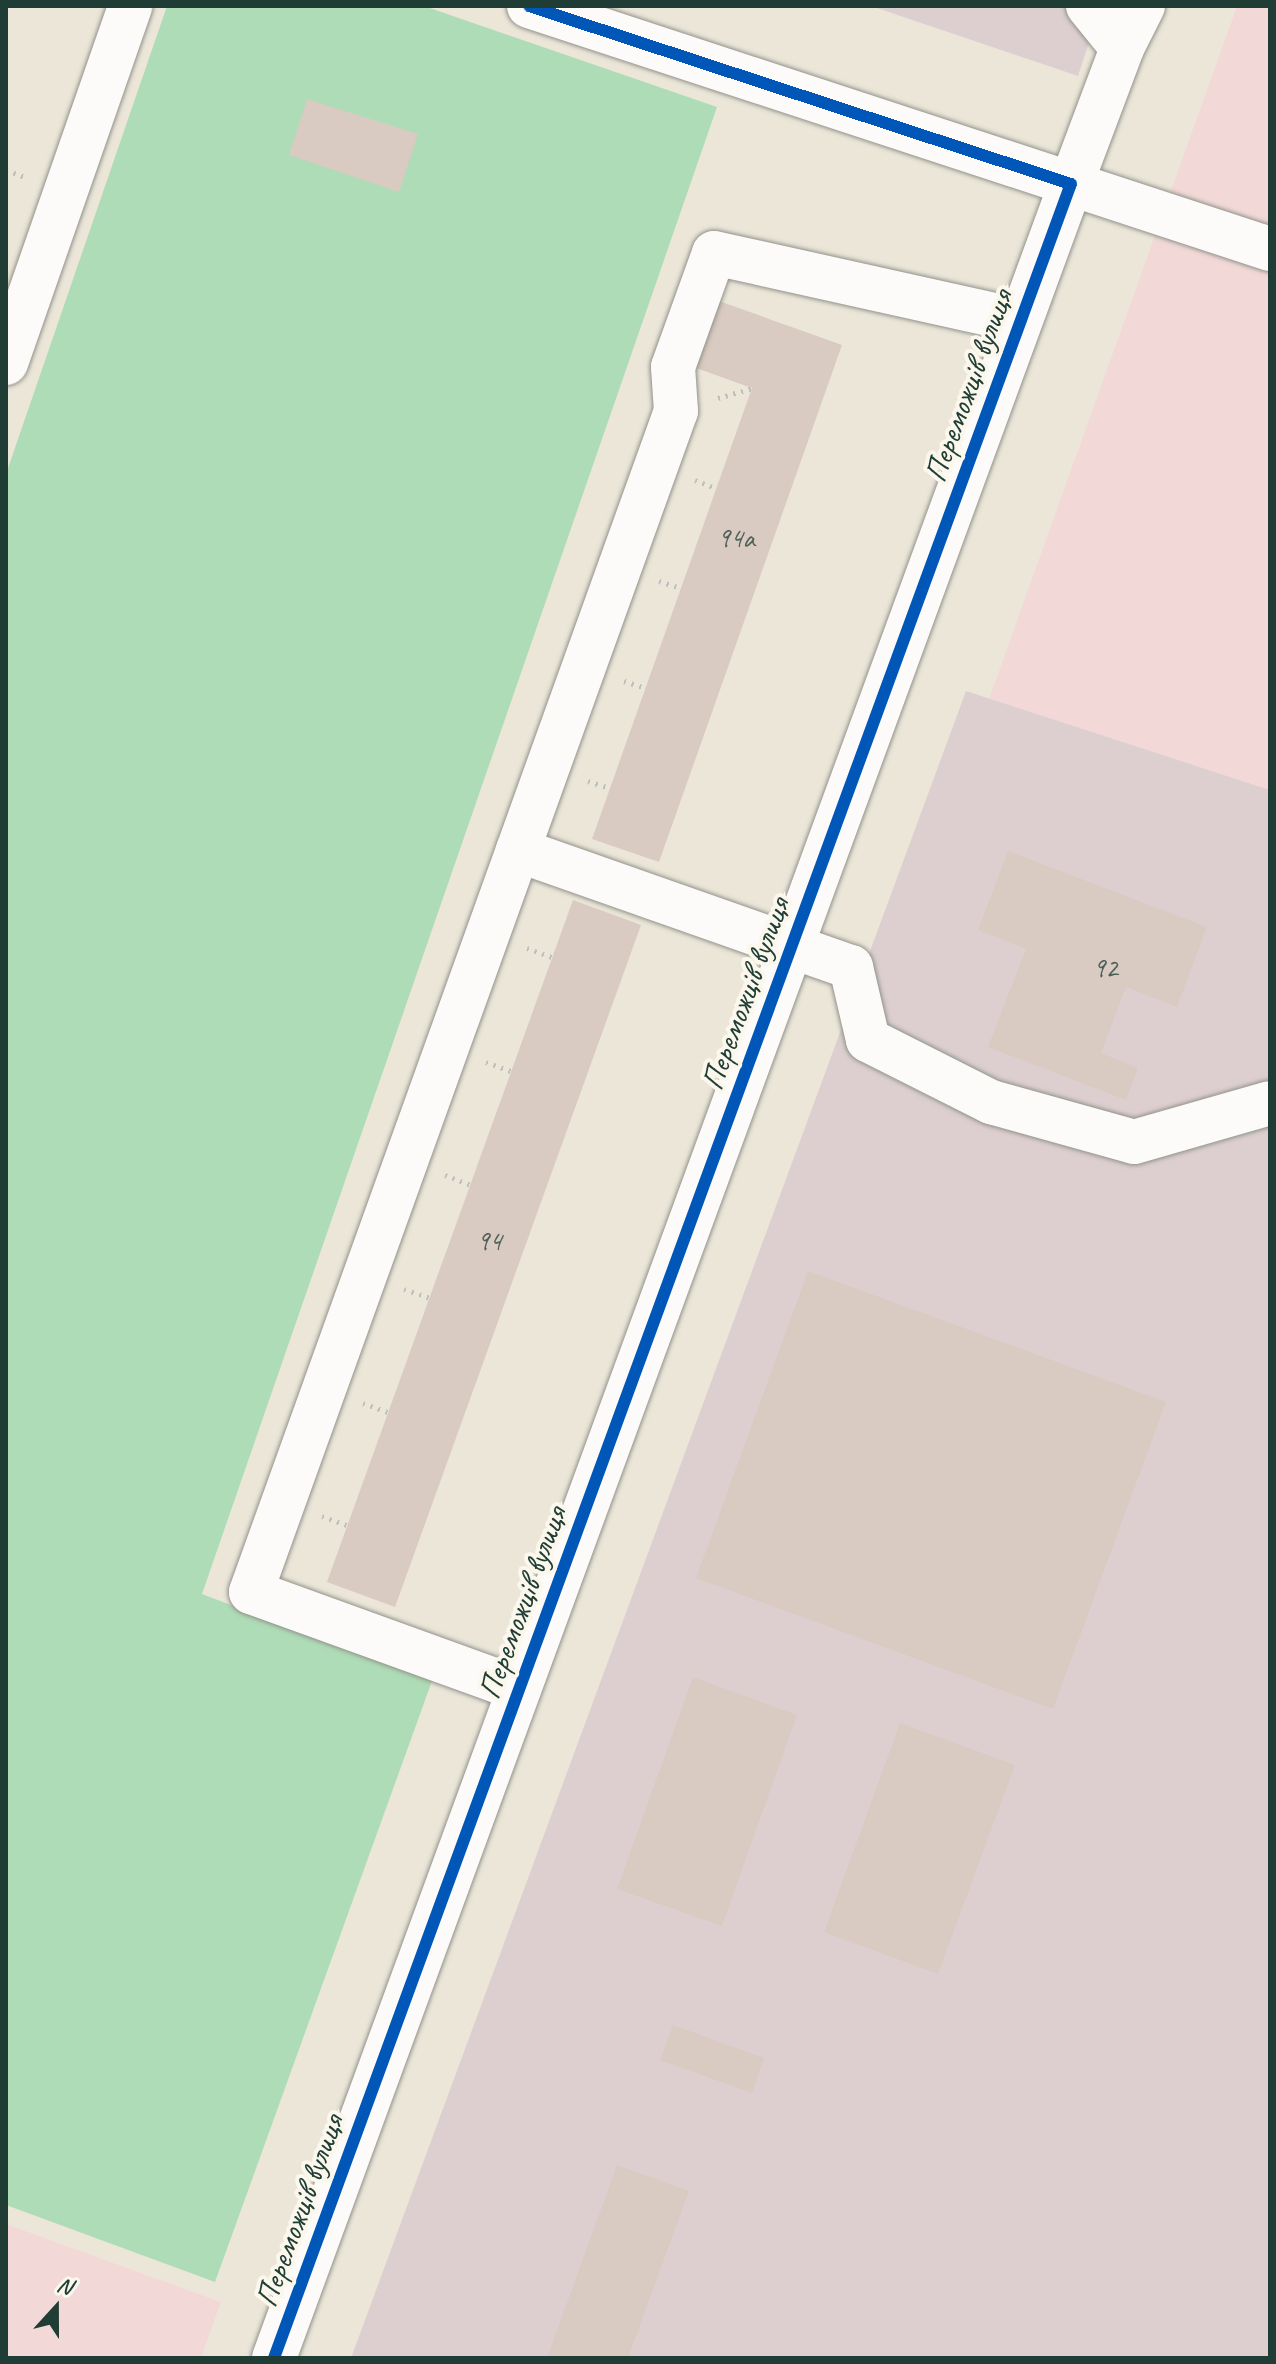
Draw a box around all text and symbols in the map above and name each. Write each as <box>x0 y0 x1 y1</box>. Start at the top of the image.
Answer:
street label: Переможців вулиця <box>917 285 1021 487</box>
house number: 94а <box>717 521 755 555</box>
street label: Переможців вулиця <box>694 893 798 1095</box>
house number: 92 <box>1092 951 1118 985</box>
house number: 94 <box>476 1224 502 1258</box>
street label: Переможців вулиця <box>471 1502 575 1704</box>
street label: Переможців вулиця <box>248 2110 352 2312</box>
north arrow <box>16 2268 96 2348</box>
text: N <box>53 2270 76 2301</box>

